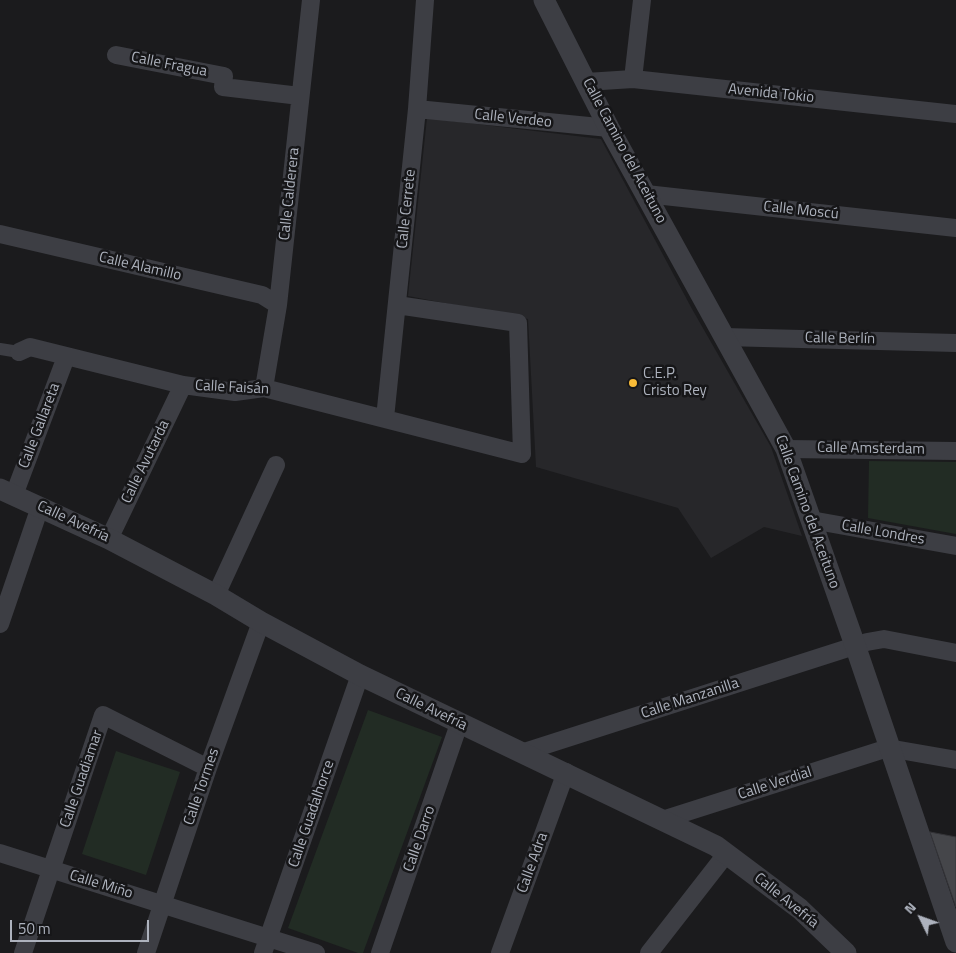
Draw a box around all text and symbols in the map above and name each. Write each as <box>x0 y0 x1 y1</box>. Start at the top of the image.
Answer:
street label: Calle Fragua <box>130 49 208 81</box>
street label: Calle Camino del Aceituno <box>578 75 670 227</box>
street label: Avenida Tokio <box>727 81 815 107</box>
street label: Calle Verdeo <box>473 106 553 132</box>
street label: Calle Calderera <box>276 147 304 241</box>
street label: Calle Cerrete <box>394 168 420 250</box>
street label: Calle Moscú <box>763 198 839 224</box>
street label: Calle Alamillo <box>97 249 183 285</box>
street label: Calle Berlín <box>805 329 875 349</box>
place label: C.E.P. Cristo Rey <box>643 365 707 400</box>
street label: Calle Faisán <box>194 377 270 399</box>
marker: C.E.P. Cristo Rey <box>627 377 639 389</box>
street label: Calle Gallareta <box>15 381 65 471</box>
street label: Calle Avutarda <box>118 417 174 507</box>
street label: Calle Camino del Aceituno <box>771 433 843 591</box>
street label: Calle Amsterdam <box>817 439 925 459</box>
street label: Calle Avefría <box>34 497 112 547</box>
street label: Calle Londres <box>840 517 926 549</box>
street label: Calle Manzanilla <box>639 675 741 723</box>
street label: Calle Avefría <box>392 685 470 735</box>
street label: Calle Guadiamar <box>57 728 107 830</box>
street label: Calle Tormes <box>180 746 224 828</box>
street label: Calle Guadalhorce <box>285 758 339 870</box>
street label: Calle Verdial <box>736 764 814 804</box>
street label: Calle Darro <box>400 804 440 874</box>
street label: Calle Adra <box>514 830 552 896</box>
street label: Calle Miño <box>67 867 135 903</box>
street label: Calle Avefría <box>750 870 822 932</box>
north arrow <box>896 893 946 943</box>
text: N <box>898 897 921 918</box>
scale bar <box>12 910 151 942</box>
text: 50 m <box>18 917 51 940</box>

